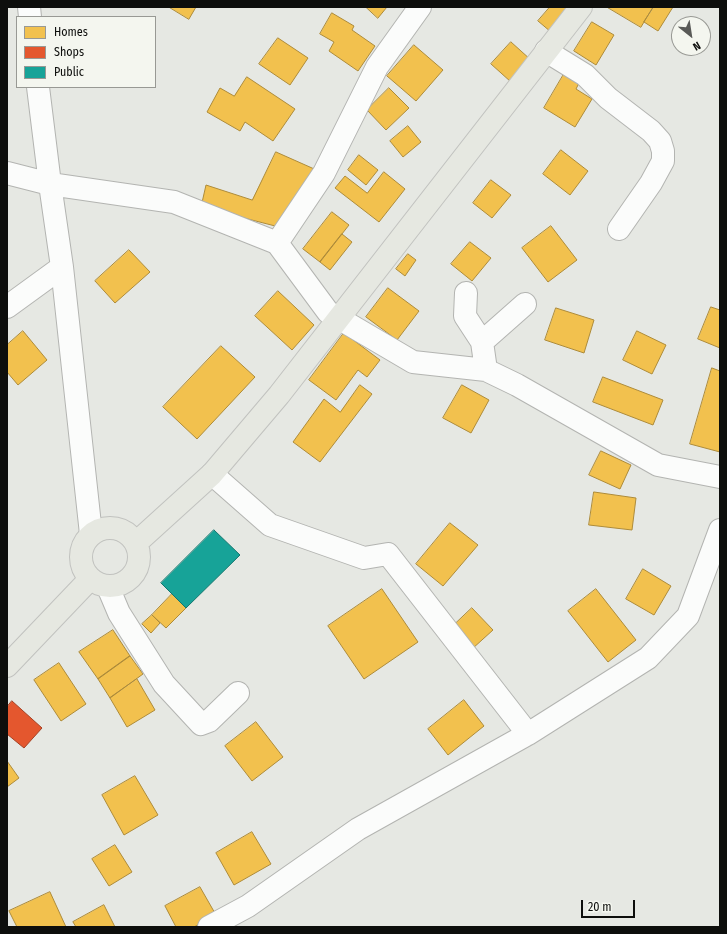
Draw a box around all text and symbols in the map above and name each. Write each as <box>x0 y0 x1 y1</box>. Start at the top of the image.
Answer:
legend <box>16 16 156 88</box>
north arrow <box>671 16 711 56</box>
text: Homes <box>54 25 88 39</box>
text: N <box>691 39 703 53</box>
text: Shops <box>54 45 84 59</box>
text: Public <box>54 65 84 79</box>
scale bar <box>583 892 637 918</box>
text: 20 m <box>588 900 612 914</box>

